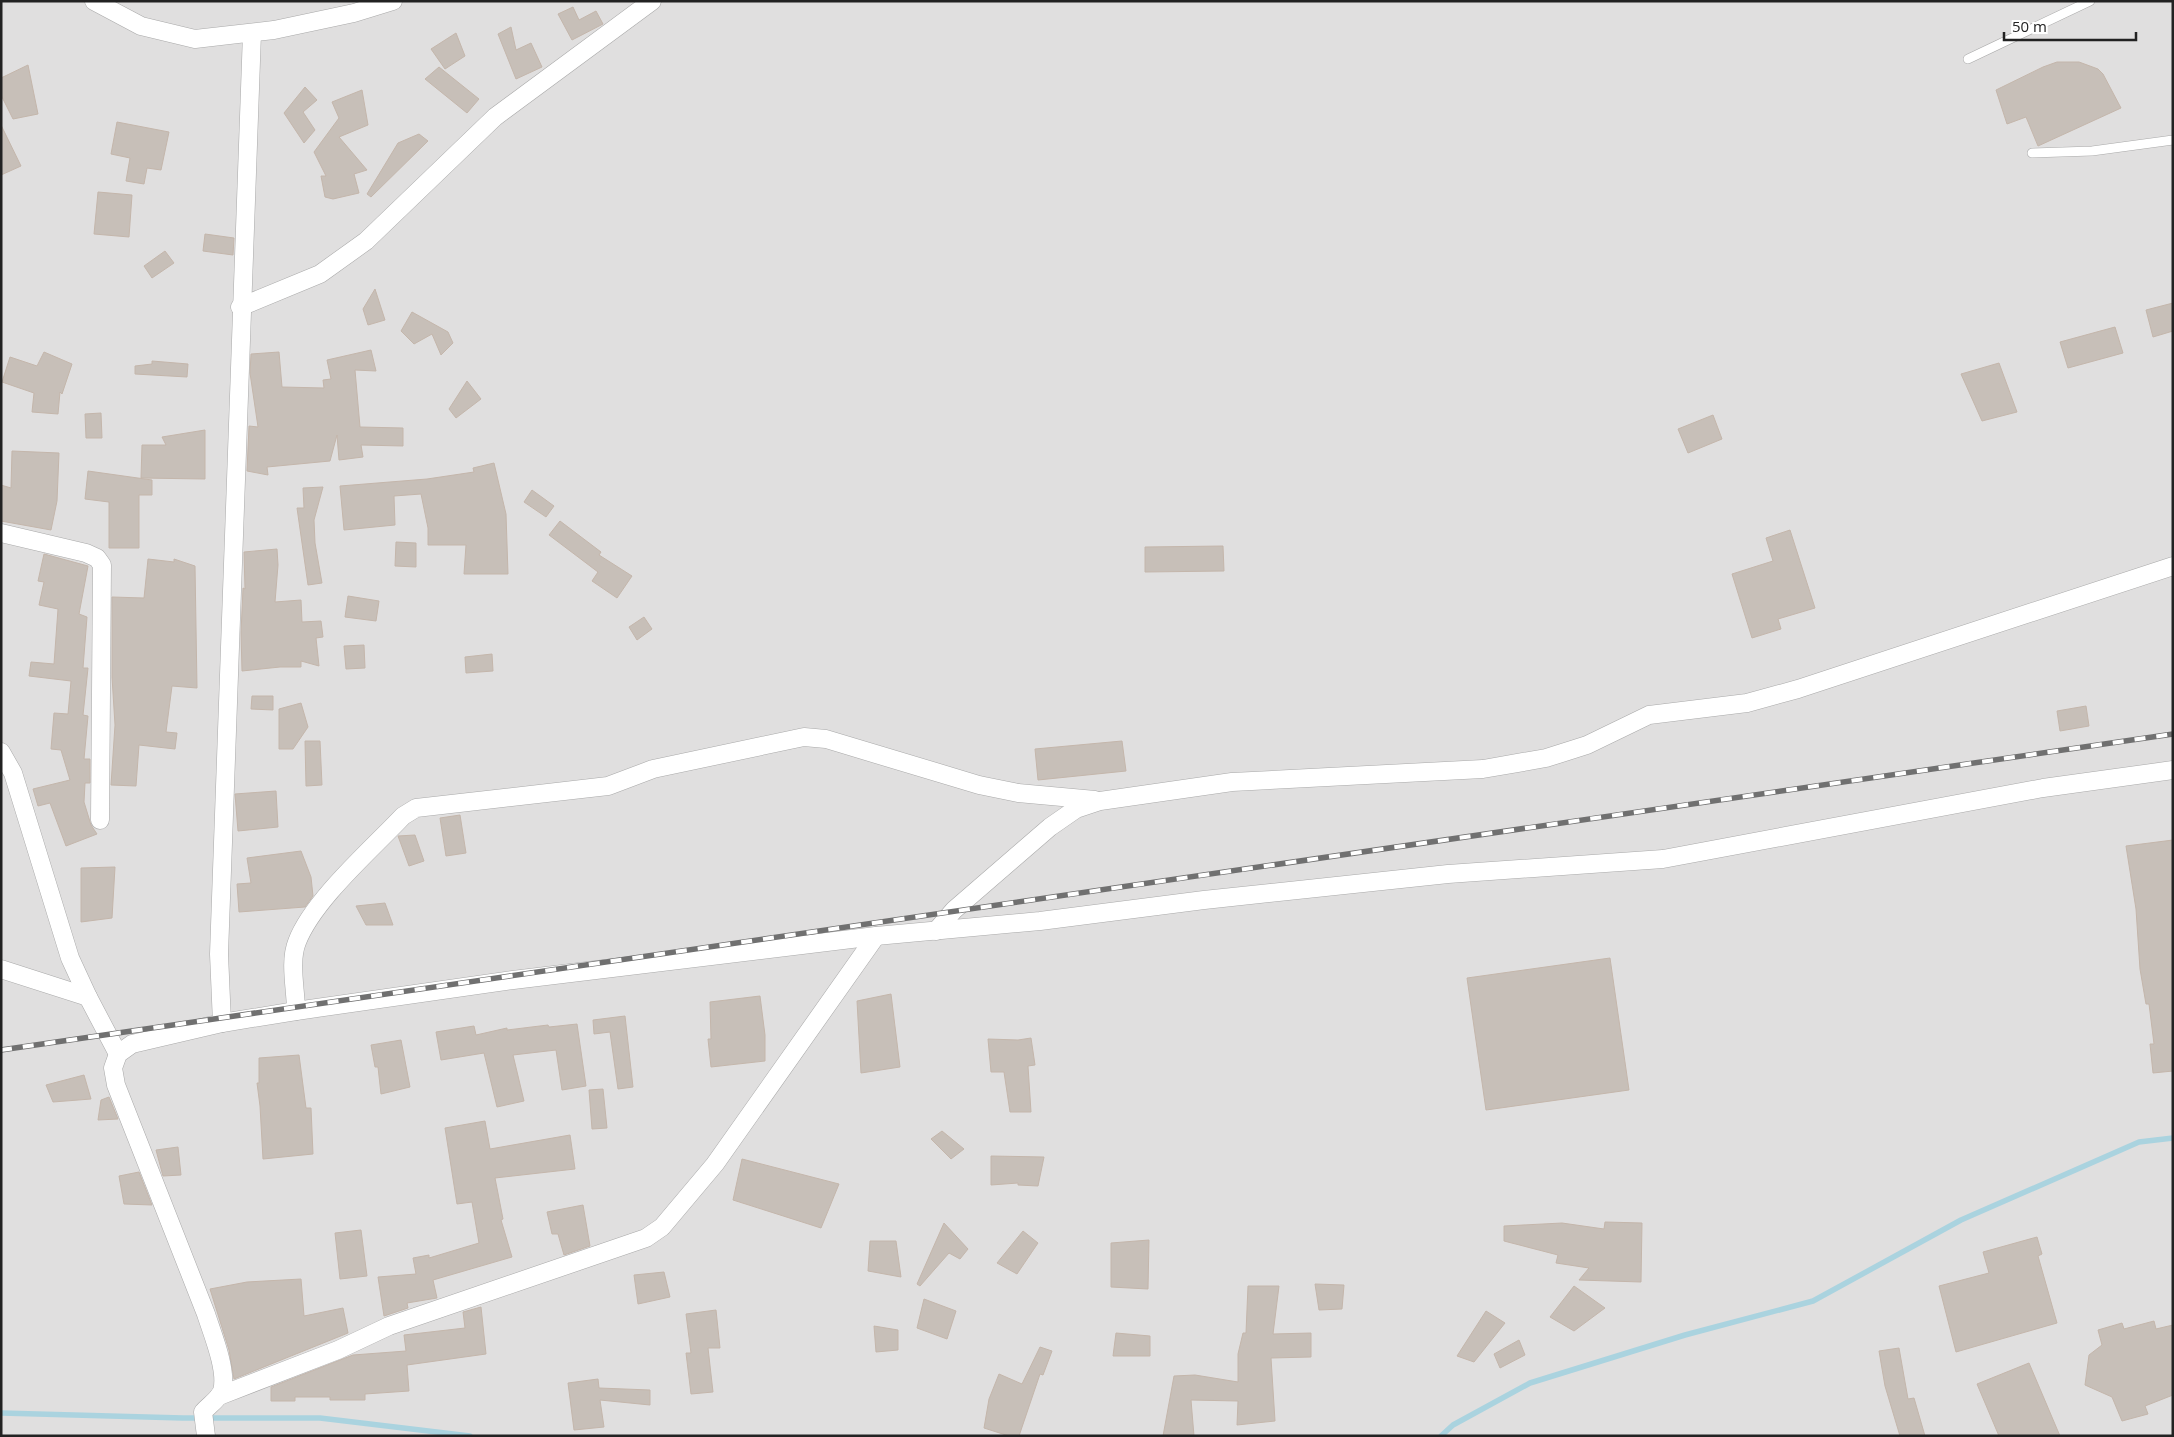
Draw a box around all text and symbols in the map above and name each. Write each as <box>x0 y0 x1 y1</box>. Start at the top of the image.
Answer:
scale bar <box>2004 10 2136 42</box>
text: 50 m <box>2012 16 2047 36</box>

